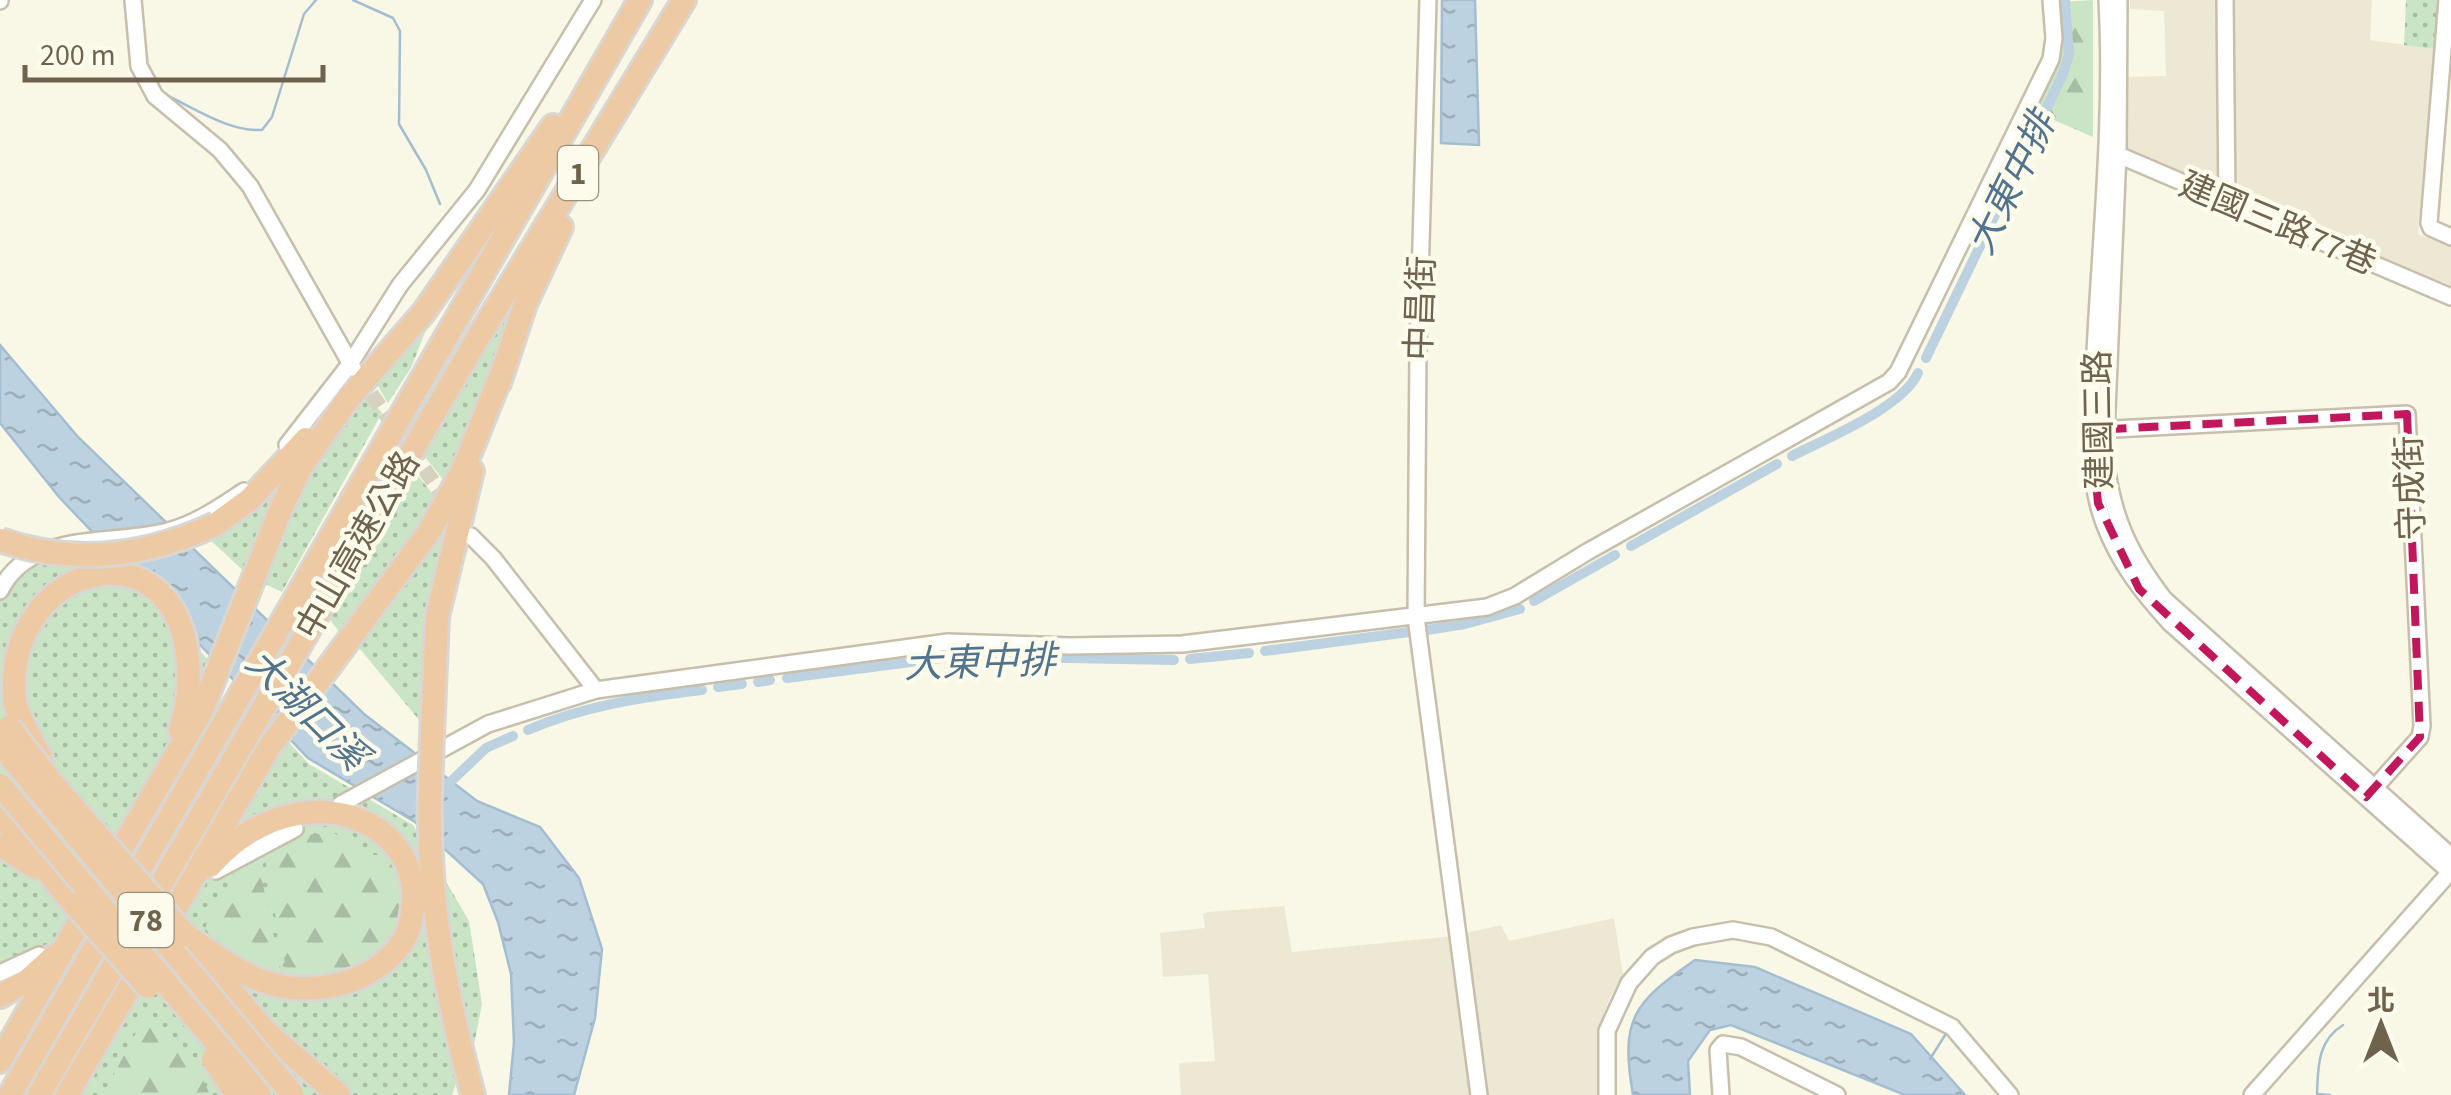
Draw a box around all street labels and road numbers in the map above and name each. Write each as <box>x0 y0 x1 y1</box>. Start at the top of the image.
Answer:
road number: 1 <box>558 146 598 200</box>
street label: 建國三路77巷 <box>2171 160 2384 288</box>
street label: 中昌街 <box>1394 255 1448 361</box>
street label: 建國三路 <box>2073 350 2125 490</box>
street label: 守成街 <box>2384 435 2438 541</box>
street label: 中山高速公路 <box>284 442 432 649</box>
road number: 78 <box>118 893 174 947</box>

